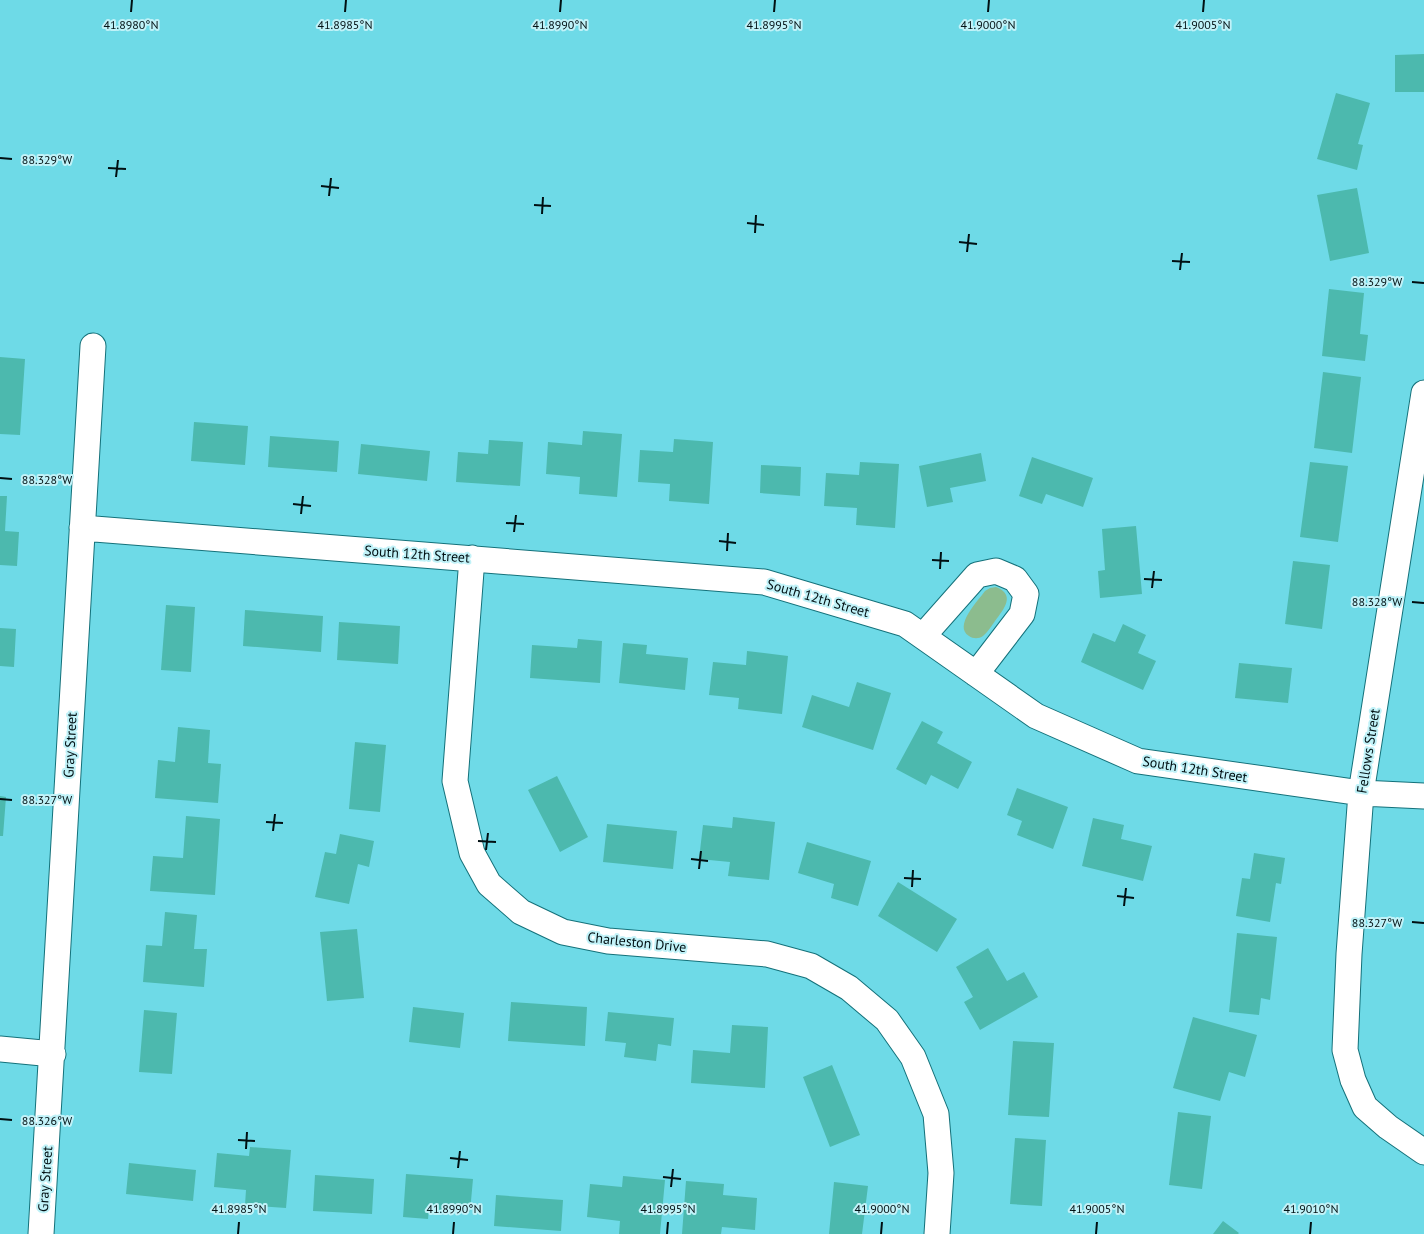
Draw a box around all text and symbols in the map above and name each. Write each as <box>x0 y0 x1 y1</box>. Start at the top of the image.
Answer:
text: 41.8980°N <box>104 17 158 32</box>
text: 41.8985°N <box>318 17 372 32</box>
text: 41.8990°N <box>533 17 587 32</box>
text: 41.8995°N <box>747 17 801 32</box>
text: 41.9000°N <box>961 17 1015 32</box>
text: 41.9005°N <box>1176 17 1230 32</box>
text: 88.329°W <box>22 152 72 167</box>
text: 88.329°W <box>1352 274 1402 289</box>
text: 88.328°W <box>22 472 72 487</box>
street label: South 12th Street <box>364 541 471 567</box>
street label: South 12th Street <box>765 575 872 621</box>
text: 88.328°W <box>1352 594 1402 609</box>
street label: Fellows Street <box>1352 707 1384 795</box>
street label: Gray Street <box>59 711 81 778</box>
street label: South 12th Street <box>1141 752 1249 786</box>
text: 88.327°W <box>22 792 72 807</box>
text: 88.327°W <box>1352 915 1402 930</box>
street label: Charleston Drive <box>587 928 687 956</box>
text: 88.326°W <box>22 1113 72 1128</box>
street label: Gray Street <box>34 1145 56 1212</box>
text: 41.8985°N <box>212 1201 266 1216</box>
text: 41.8990°N <box>427 1201 481 1216</box>
text: 41.8995°N <box>641 1201 695 1216</box>
text: 41.9000°N <box>855 1201 909 1216</box>
text: 41.9005°N <box>1070 1201 1124 1216</box>
text: 41.9010°N <box>1284 1201 1338 1216</box>

